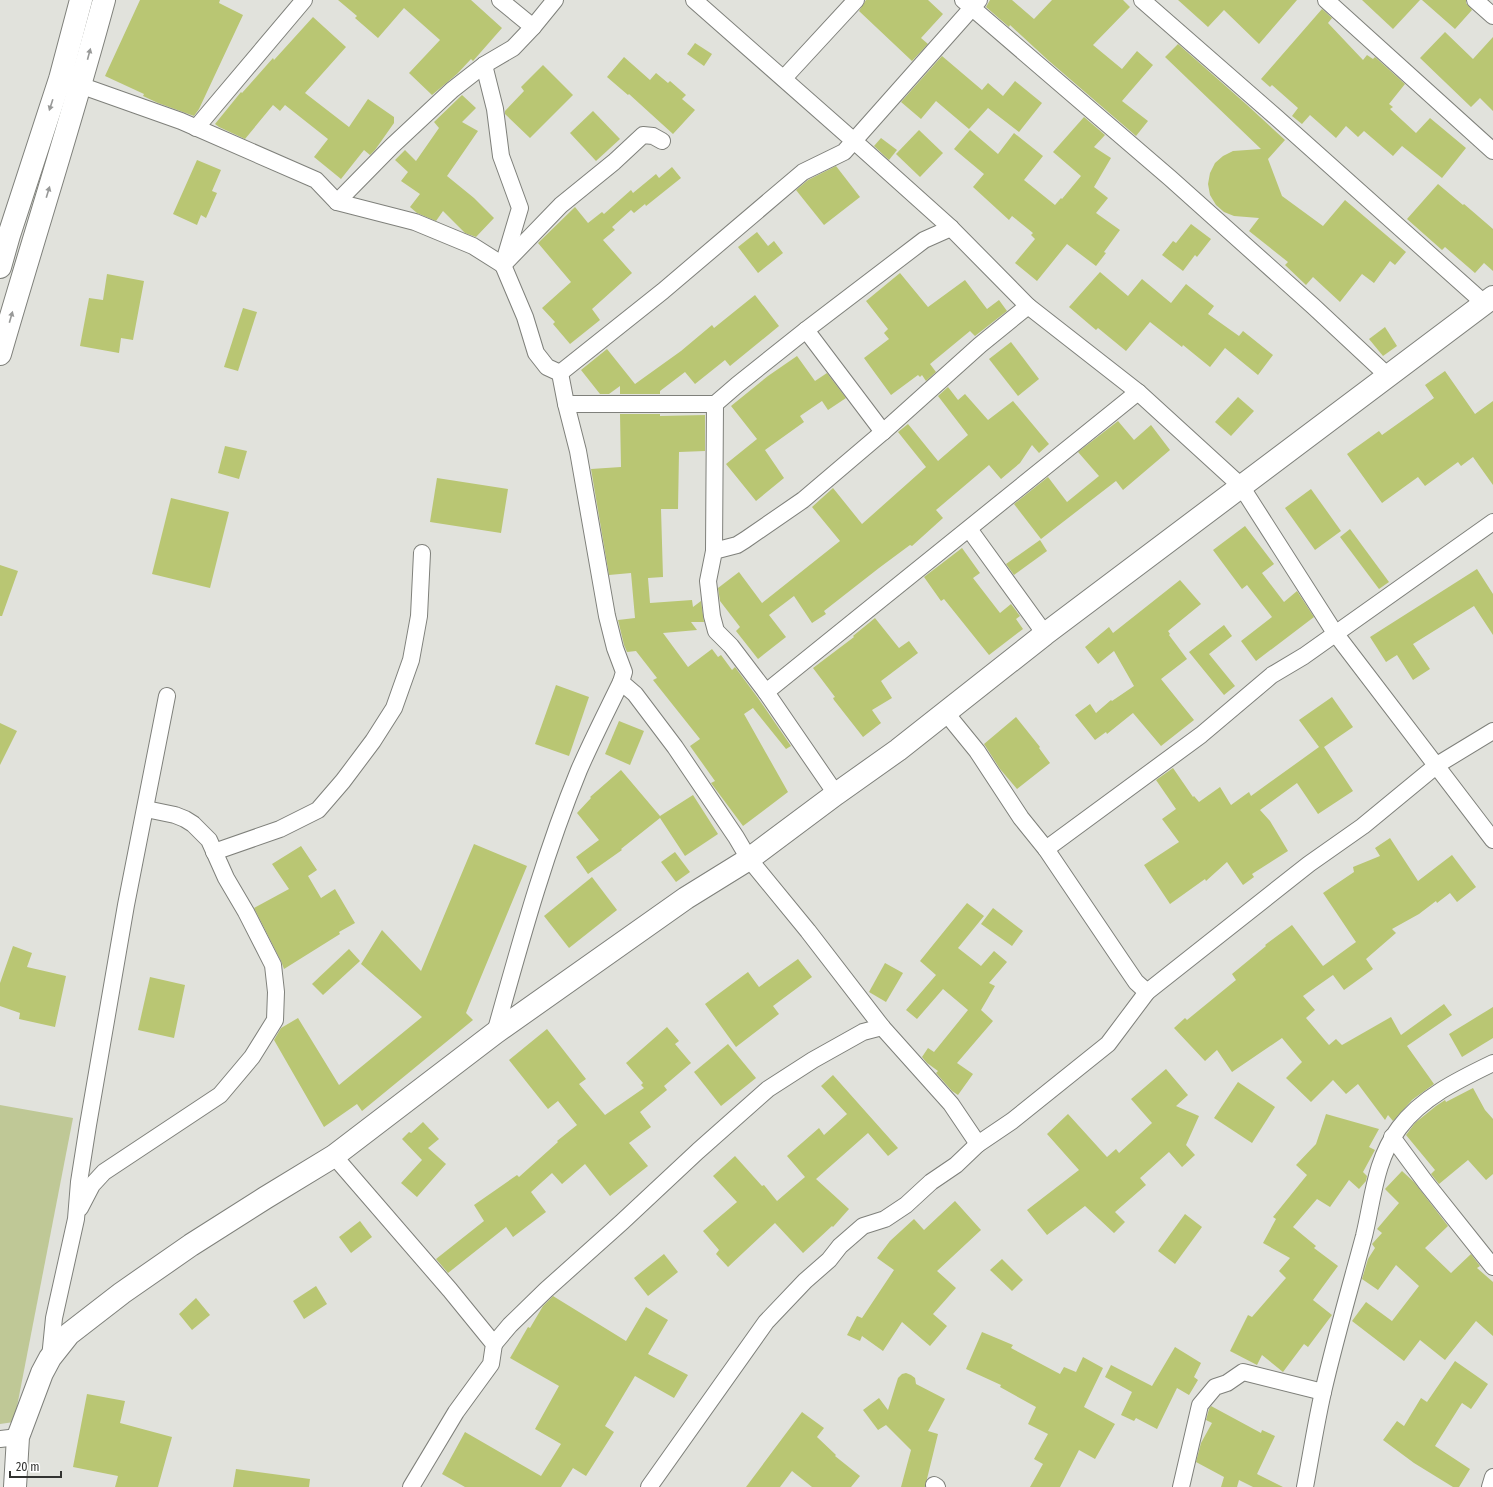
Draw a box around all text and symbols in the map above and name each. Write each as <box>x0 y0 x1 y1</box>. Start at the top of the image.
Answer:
one-way arrow <box>86 48 92 60</box>
one-way arrow <box>48 99 54 111</box>
one-way arrow <box>45 186 51 198</box>
one-way arrow <box>8 311 14 323</box>
scale bar <box>10 1453 61 1479</box>
text: 20 m <box>16 1460 40 1474</box>

